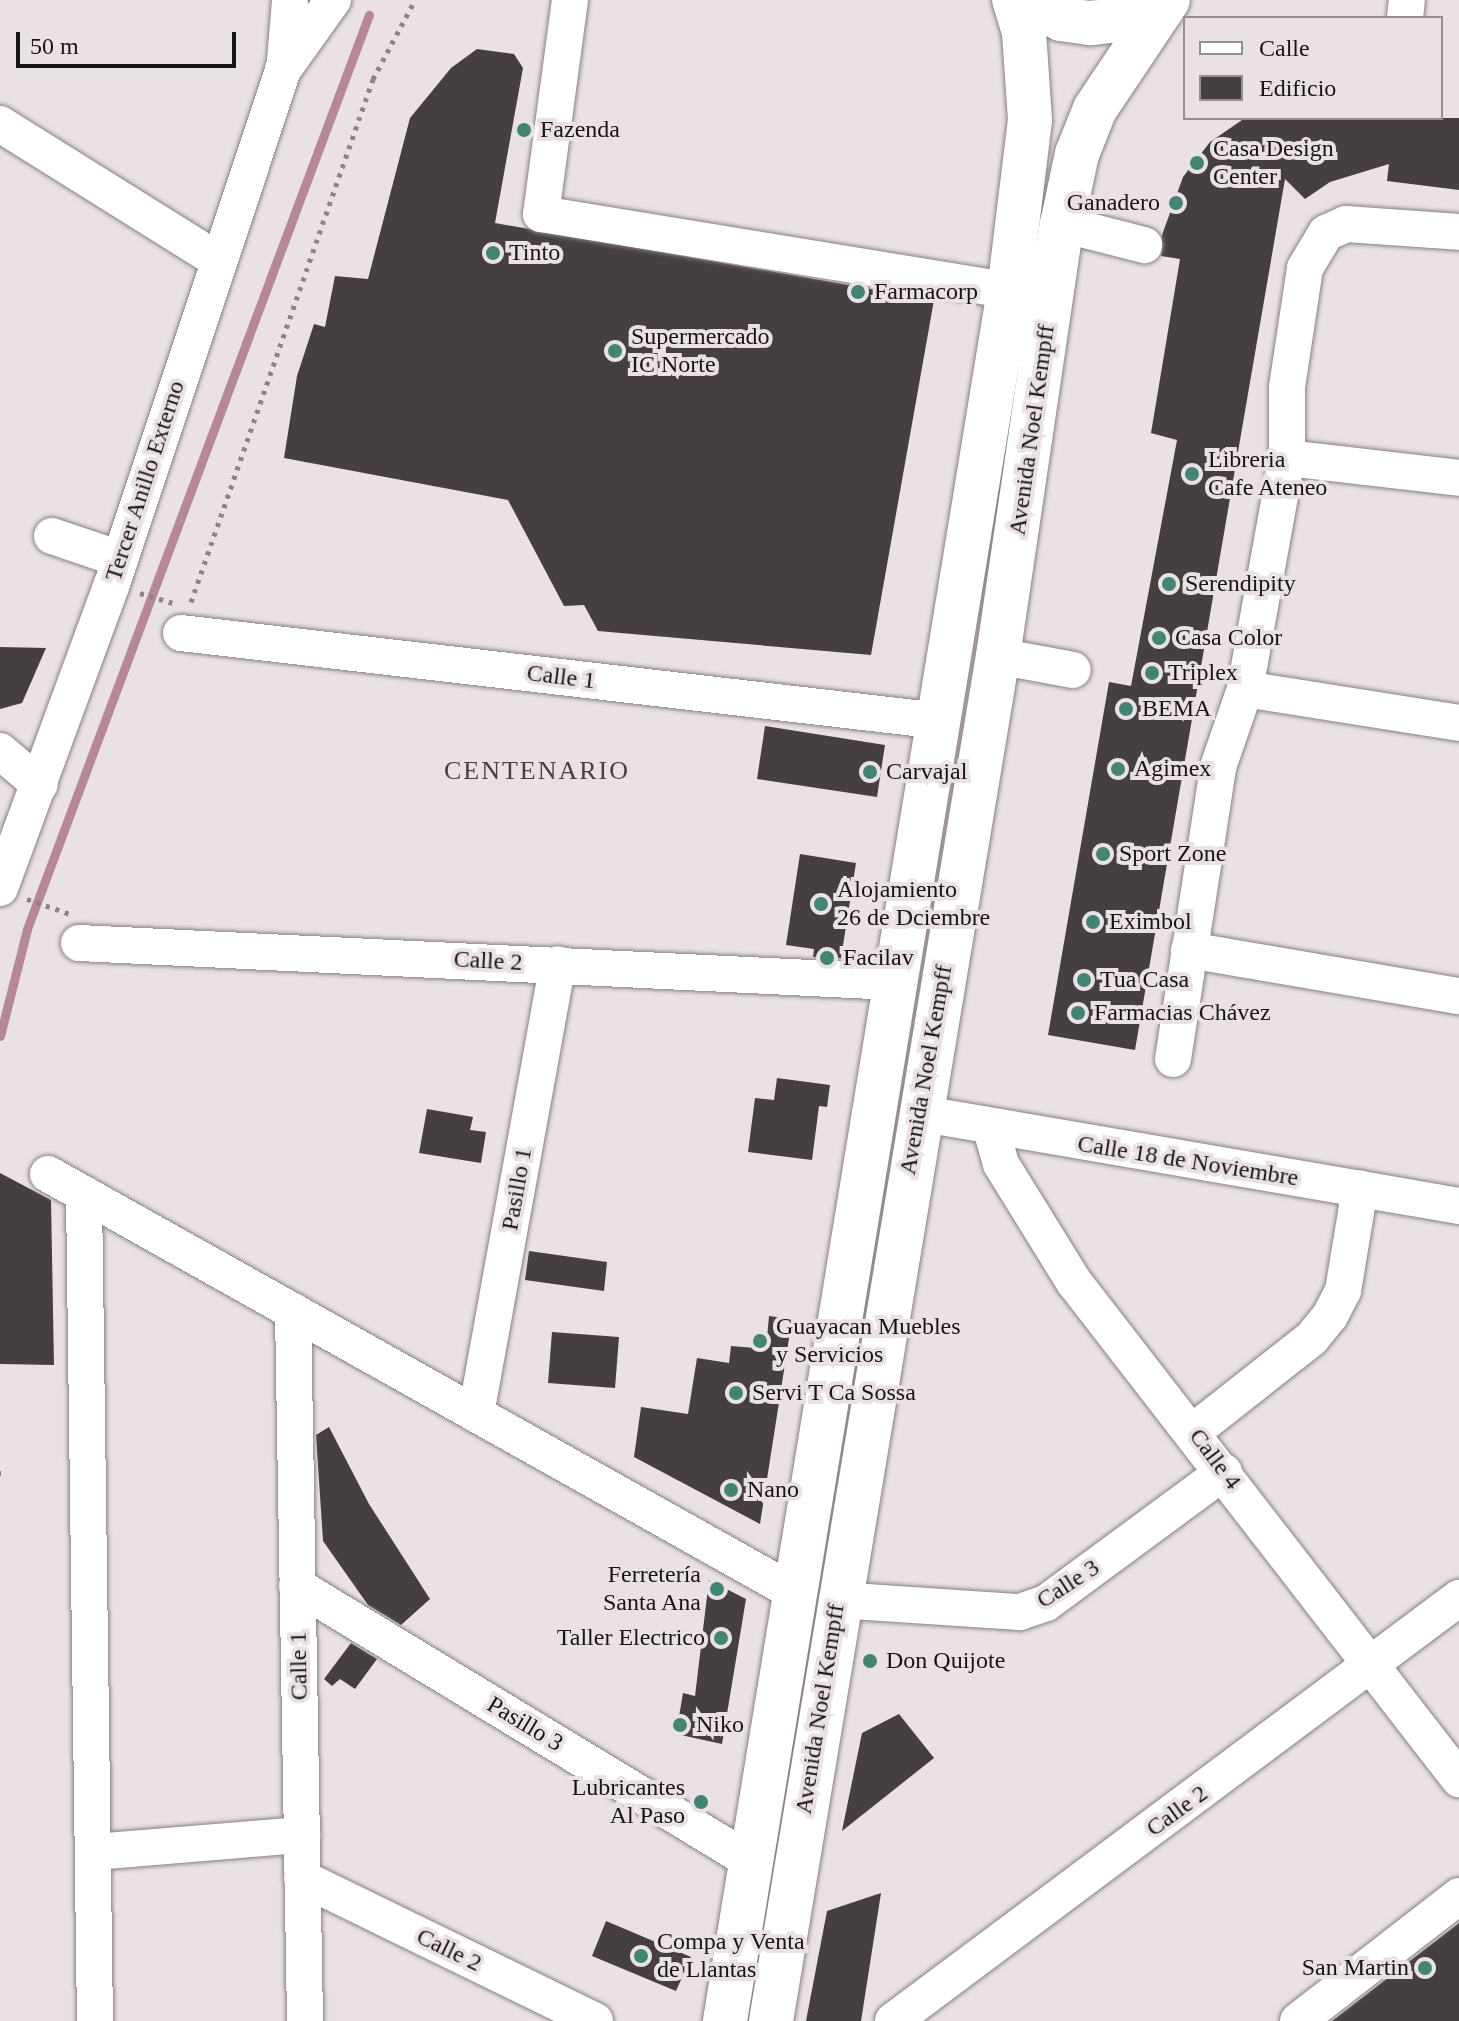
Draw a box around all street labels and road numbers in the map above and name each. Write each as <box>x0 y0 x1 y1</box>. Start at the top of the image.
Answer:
street label: Avenida Noel Kempff <box>1003 323 1061 537</box>
street label: Tercer Anillo Externo <box>99 377 191 585</box>
street label: Calle 1 <box>525 659 597 695</box>
street label: Calle 2 <box>453 945 523 977</box>
street label: Avenida Noel Kempff <box>893 963 959 1177</box>
street label: Calle 18 de Noviembre <box>1075 1129 1301 1193</box>
street label: Pasillo 1 <box>496 1145 538 1233</box>
street label: Calle 4 <box>1183 1423 1247 1495</box>
street label: Calle 3 <box>1031 1553 1105 1615</box>
street label: Avenida Noel Kempff <box>789 1602 851 1816</box>
street label: Calle 1 <box>284 1631 314 1701</box>
street label: Pasillo 3 <box>482 1690 568 1758</box>
street label: Calle 2 <box>1141 1779 1213 1843</box>
street label: Calle 2 <box>412 1922 486 1978</box>

